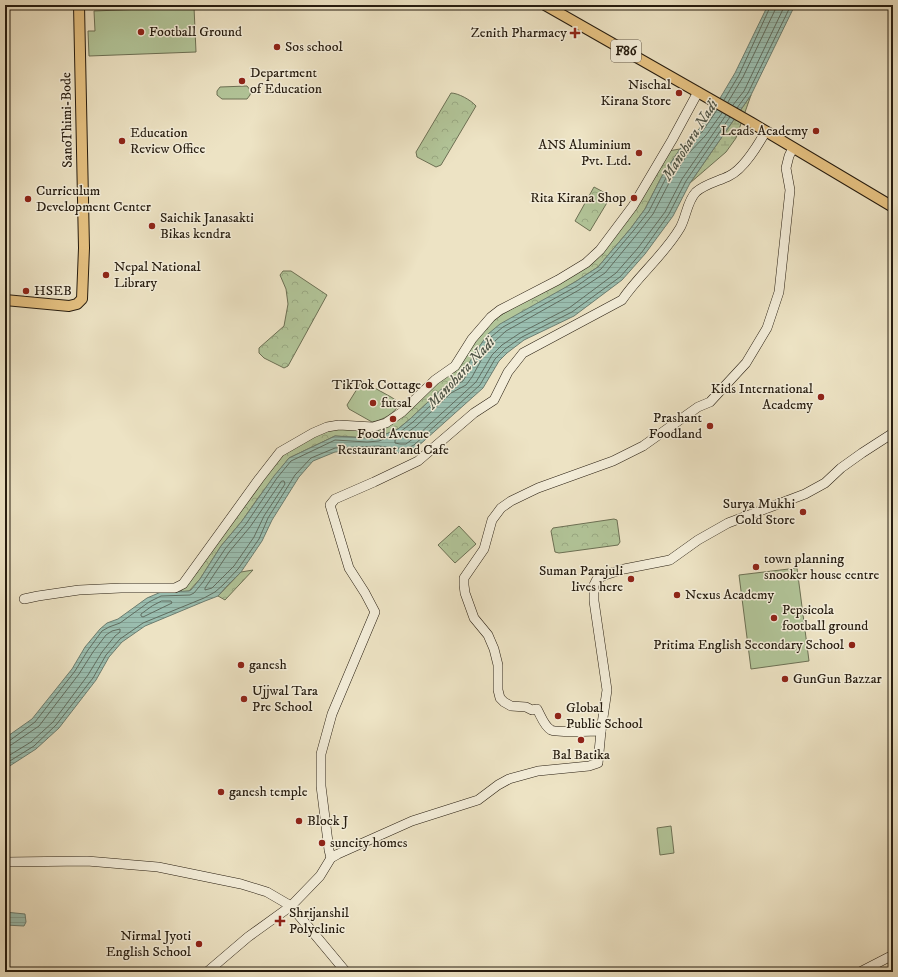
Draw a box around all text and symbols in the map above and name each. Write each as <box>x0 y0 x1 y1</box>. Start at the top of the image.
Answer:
place label: Football Ground <box>149 23 242 41</box>
place label: Zenith Pharmacy <box>471 24 567 42</box>
marker: Football Ground <box>136 27 146 37</box>
marker: Zenith Pharmacy <box>570 28 580 38</box>
place label: Sos school <box>285 38 343 56</box>
road number: F86 <box>611 40 641 62</box>
marker: Sos school <box>272 42 282 52</box>
place label: Department of Education <box>250 64 323 98</box>
street label: SanoThimi-Bode <box>57 72 77 168</box>
marker: Department of Education <box>237 76 247 86</box>
place label: Nischal Kirana Store <box>601 76 672 110</box>
marker: Nischal Kirana Store <box>674 88 684 98</box>
water label: Manohara Nadi <box>657 95 723 185</box>
place label: Leads Academy <box>721 122 808 140</box>
place label: Education Review Office <box>130 124 205 158</box>
marker: Leads Academy <box>811 126 821 136</box>
marker: Education Review Office <box>117 136 127 146</box>
place label: ANS Aluminium Pvt. Ltd. <box>538 136 631 170</box>
marker: ANS Aluminium Pvt. Ltd. <box>634 148 644 158</box>
place label: Curriculum Development Center <box>36 182 152 216</box>
place label: Rita Kirana Shop <box>530 189 626 207</box>
marker: Rita Kirana Shop <box>629 193 639 203</box>
marker: Curriculum Development Center <box>23 194 33 204</box>
place label: Saichik Janasakti Bikas kendra <box>160 209 254 243</box>
marker: Saichik Janasakti Bikas kendra <box>147 221 157 231</box>
place label: Nepal National Library <box>114 258 201 292</box>
marker: Nepal National Library <box>101 270 111 280</box>
place label: HSEB <box>34 282 72 300</box>
marker: HSEB <box>21 286 31 296</box>
water label: Manohara Nadi <box>422 332 500 414</box>
place label: TikTok Cottage <box>332 376 421 394</box>
marker: TikTok Cottage <box>424 380 434 390</box>
place label: Kids International Academy <box>711 380 814 414</box>
marker: Kids International Academy <box>816 392 826 402</box>
place label: futsal <box>381 394 412 412</box>
marker: futsal <box>368 398 378 408</box>
place label: Prashant Foodland <box>649 409 703 443</box>
marker: Food Avenue Restaurant and Cafe <box>388 414 398 424</box>
marker: Prashant Foodland <box>705 421 715 431</box>
place label: Food Avenue Restaurant and Cafe <box>337 425 449 459</box>
place label: Surya Mukhi Cold Store <box>723 495 795 529</box>
marker: Surya Mukhi Cold Store <box>798 507 808 517</box>
place label: town planning snooker house centre <box>764 550 879 584</box>
place label: Suman Parajuli lives here <box>539 562 623 596</box>
marker: town planning snooker house centre <box>751 562 761 572</box>
marker: Suman Parajuli lives here <box>626 574 636 584</box>
place label: Nexus Academy <box>685 586 774 604</box>
marker: Nexus Academy <box>672 590 682 600</box>
place label: Pepsicola football ground <box>782 601 868 635</box>
marker: Pepsicola football ground <box>769 613 779 623</box>
place label: Pritima English Secondary School <box>653 636 845 654</box>
marker: Pritima English Secondary School <box>847 640 857 650</box>
place label: ganesh <box>249 656 288 674</box>
marker: ganesh <box>236 660 246 670</box>
place label: GunGun Bazzar <box>793 670 883 688</box>
marker: GunGun Bazzar <box>780 674 790 684</box>
place label: Ujjwal Tara Pre School <box>252 682 318 716</box>
marker: Ujjwal Tara Pre School <box>239 694 249 704</box>
place label: Global Public School <box>566 699 643 733</box>
marker: Global Public School <box>553 711 563 721</box>
marker: Bal Batika <box>576 735 586 745</box>
place label: Bal Batika <box>552 746 610 764</box>
place label: ganesh temple <box>229 783 308 801</box>
marker: ganesh temple <box>216 787 226 797</box>
place label: Block J <box>307 812 349 830</box>
marker: Block J <box>294 816 304 826</box>
place label: suncity homes <box>330 834 408 852</box>
marker: suncity homes <box>317 838 327 848</box>
place label: Shrijanshil Polyclinic <box>289 904 350 938</box>
marker: Shrijanshil Polyclinic <box>274 915 286 927</box>
place label: Nirmal Jyoti English School <box>106 927 192 961</box>
marker: Nirmal Jyoti English School <box>194 939 204 949</box>

